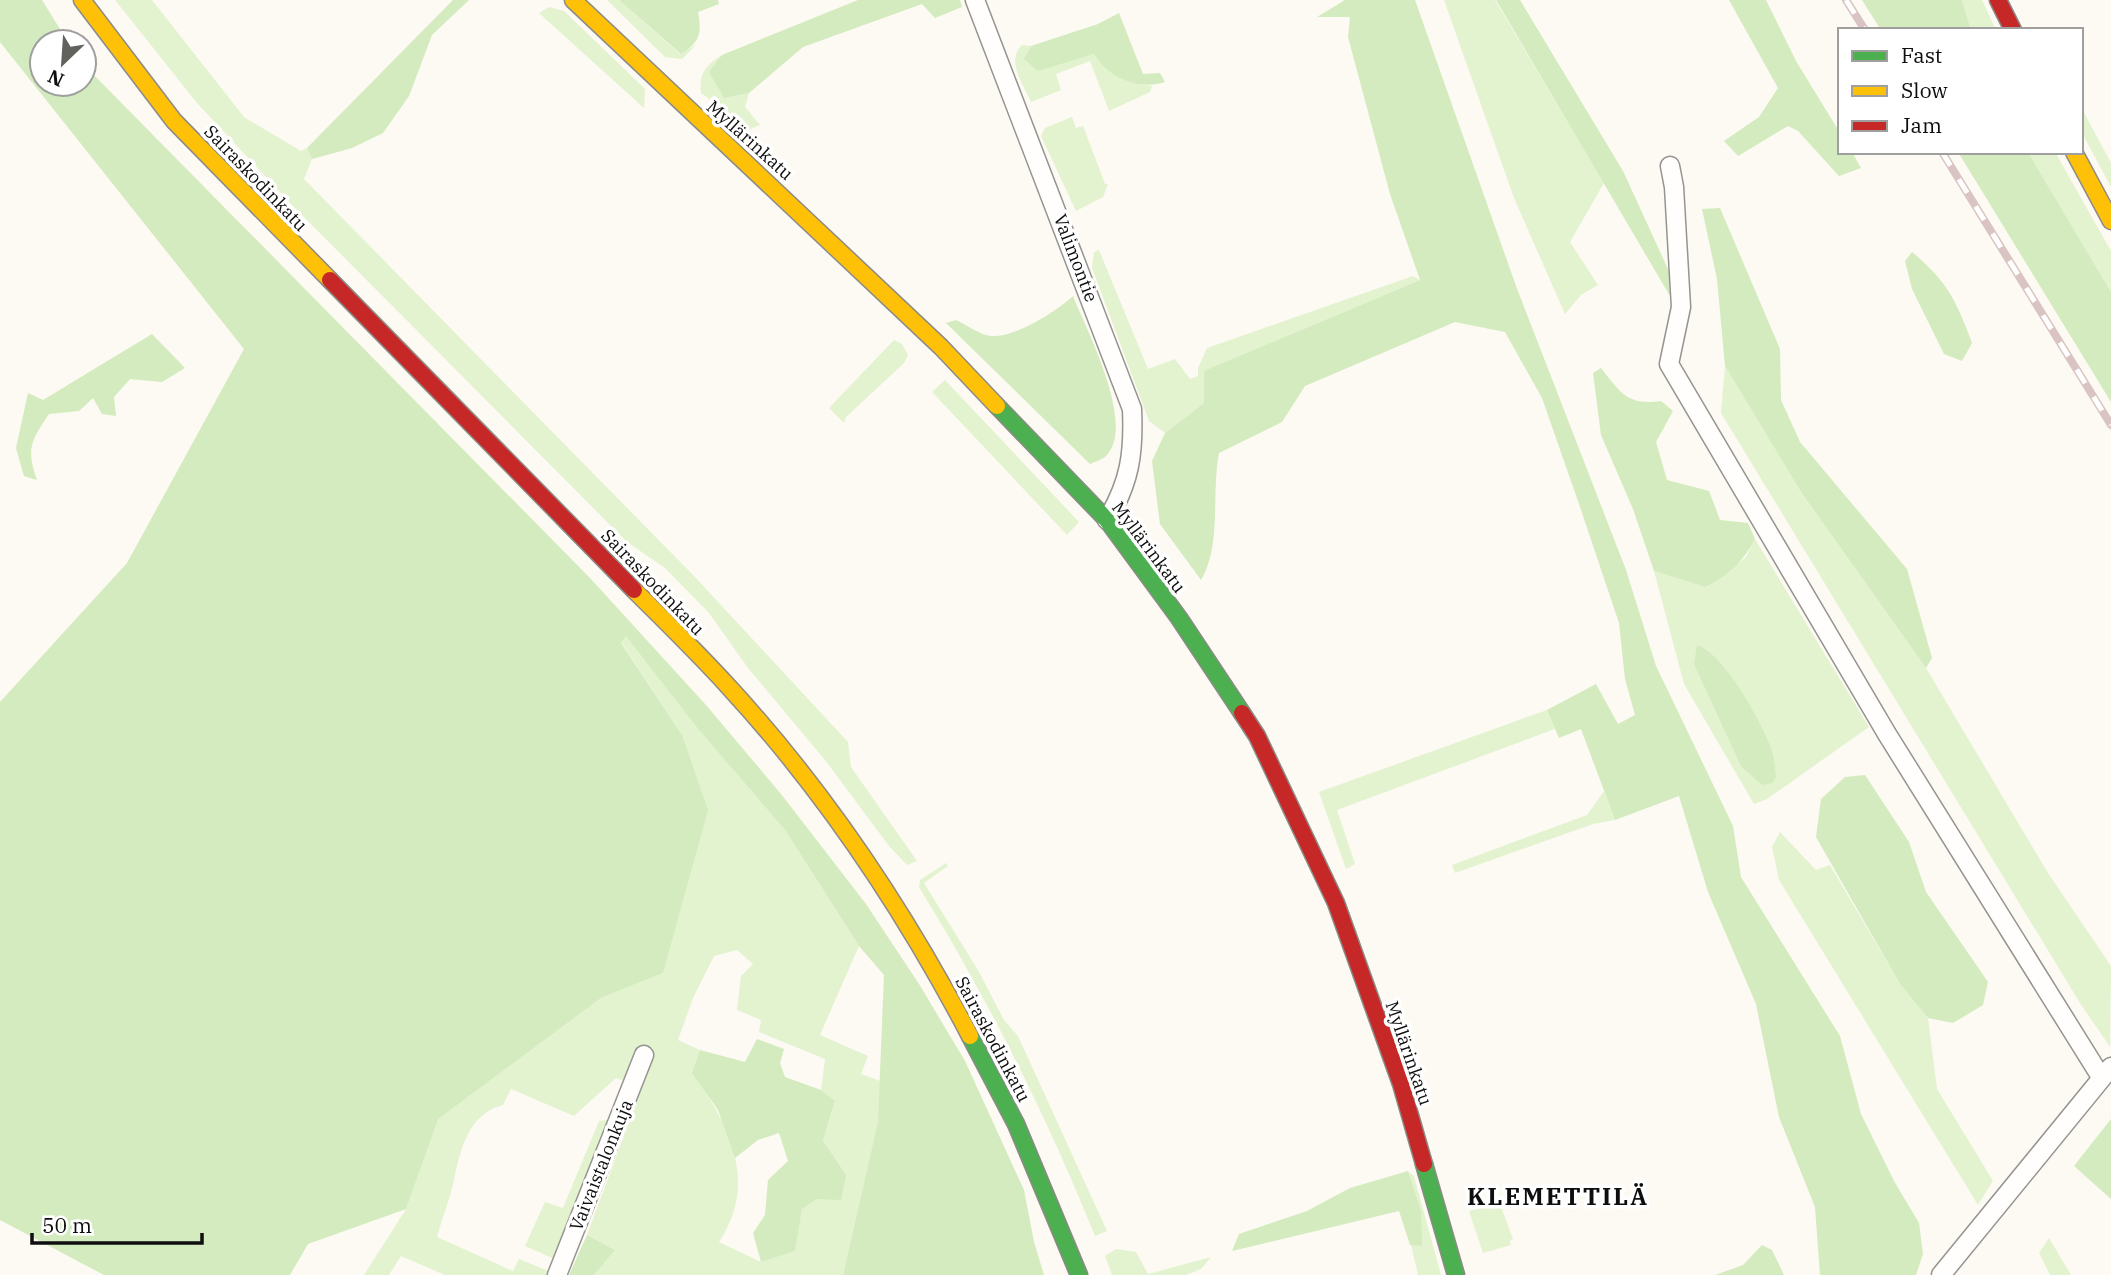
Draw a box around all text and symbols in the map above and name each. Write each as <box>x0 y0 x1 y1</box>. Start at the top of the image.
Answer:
north arrow <box>28 28 98 98</box>
legend <box>1838 28 2083 154</box>
text: Fast <box>1901 41 1942 69</box>
text: N <box>44 64 68 92</box>
text: Slow <box>1901 76 1948 104</box>
street label: Myllärinkatu <box>702 95 798 185</box>
text: Jam <box>1901 111 1942 139</box>
street label: Sairaskodinkatu <box>199 120 313 236</box>
street label: Valimontie <box>1049 211 1103 305</box>
street label: Myllärinkatu <box>1107 497 1191 597</box>
street label: Sairaskodinkatu <box>596 524 710 640</box>
street label: Sairaskodinkatu <box>950 972 1036 1106</box>
street label: Myllärinkatu <box>1380 998 1438 1108</box>
street label: Vaivaistalonkuja <box>564 1096 638 1234</box>
district label: KLEMETTILÄ <box>1467 1180 1649 1212</box>
scale bar <box>32 1202 201 1246</box>
text: 50 m <box>42 1211 92 1239</box>

